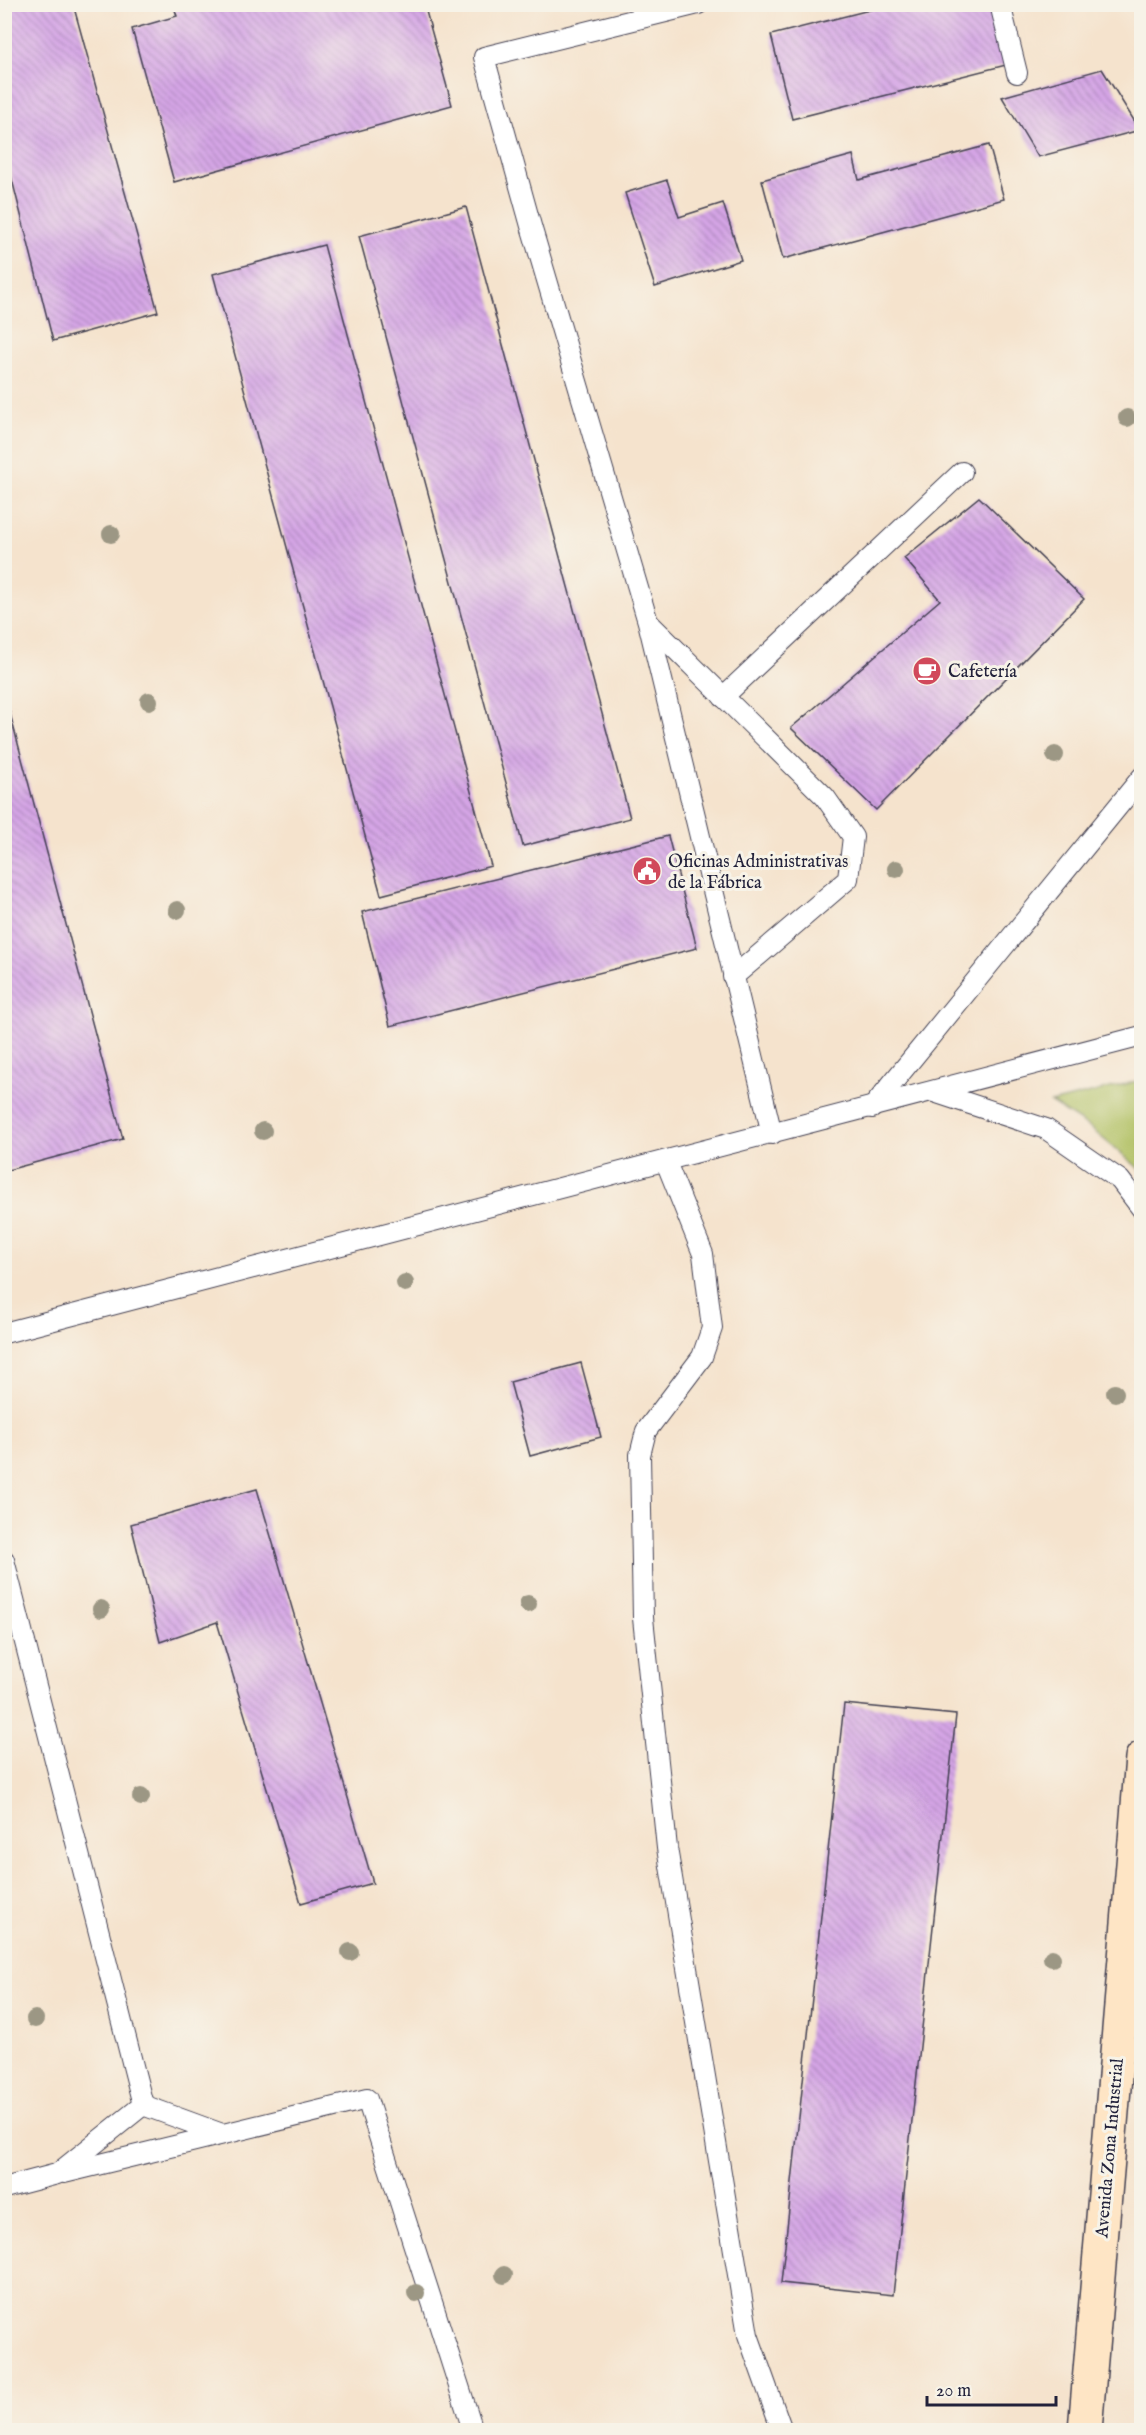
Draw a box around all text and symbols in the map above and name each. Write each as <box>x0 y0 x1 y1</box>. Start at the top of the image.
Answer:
cafe icon: Cafetería <box>911 655 943 687</box>
place label: Cafetería <box>948 661 1017 684</box>
place label: Oficinas Administrativas de la Fábrica <box>668 851 848 895</box>
public building icon: Oficinas Administrativas de la Fábrica <box>631 855 663 887</box>
street label: Avenida Zona Industrial <box>1091 2057 1130 2240</box>
scale bar <box>927 2369 1056 2407</box>
text: 20 m <box>936 2380 971 2403</box>

